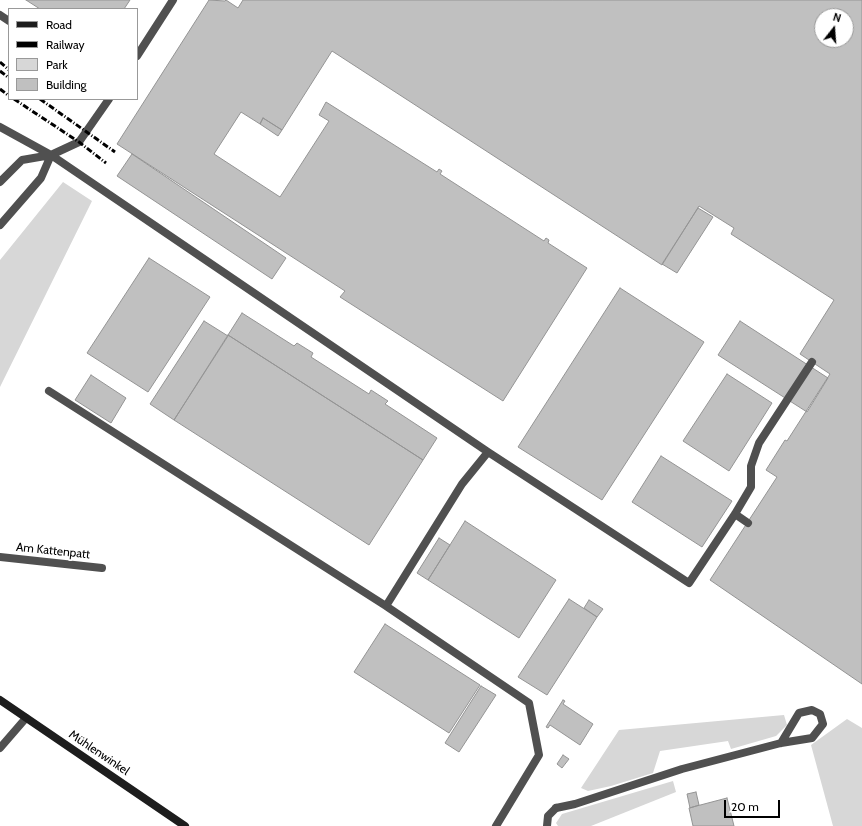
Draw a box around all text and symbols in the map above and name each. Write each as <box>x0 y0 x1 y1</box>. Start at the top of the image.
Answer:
legend <box>8 8 138 100</box>
north arrow <box>814 8 854 48</box>
text: N <box>831 10 843 25</box>
text: Road <box>46 17 72 32</box>
text: Railway <box>46 37 84 52</box>
text: Park <box>46 57 68 72</box>
text: Building <box>46 77 87 92</box>
street label: Am Kattenpatt <box>15 540 91 562</box>
street label: Mühlenwinkel <box>66 727 132 779</box>
scale bar <box>726 792 782 818</box>
text: 20 m <box>731 799 759 814</box>

